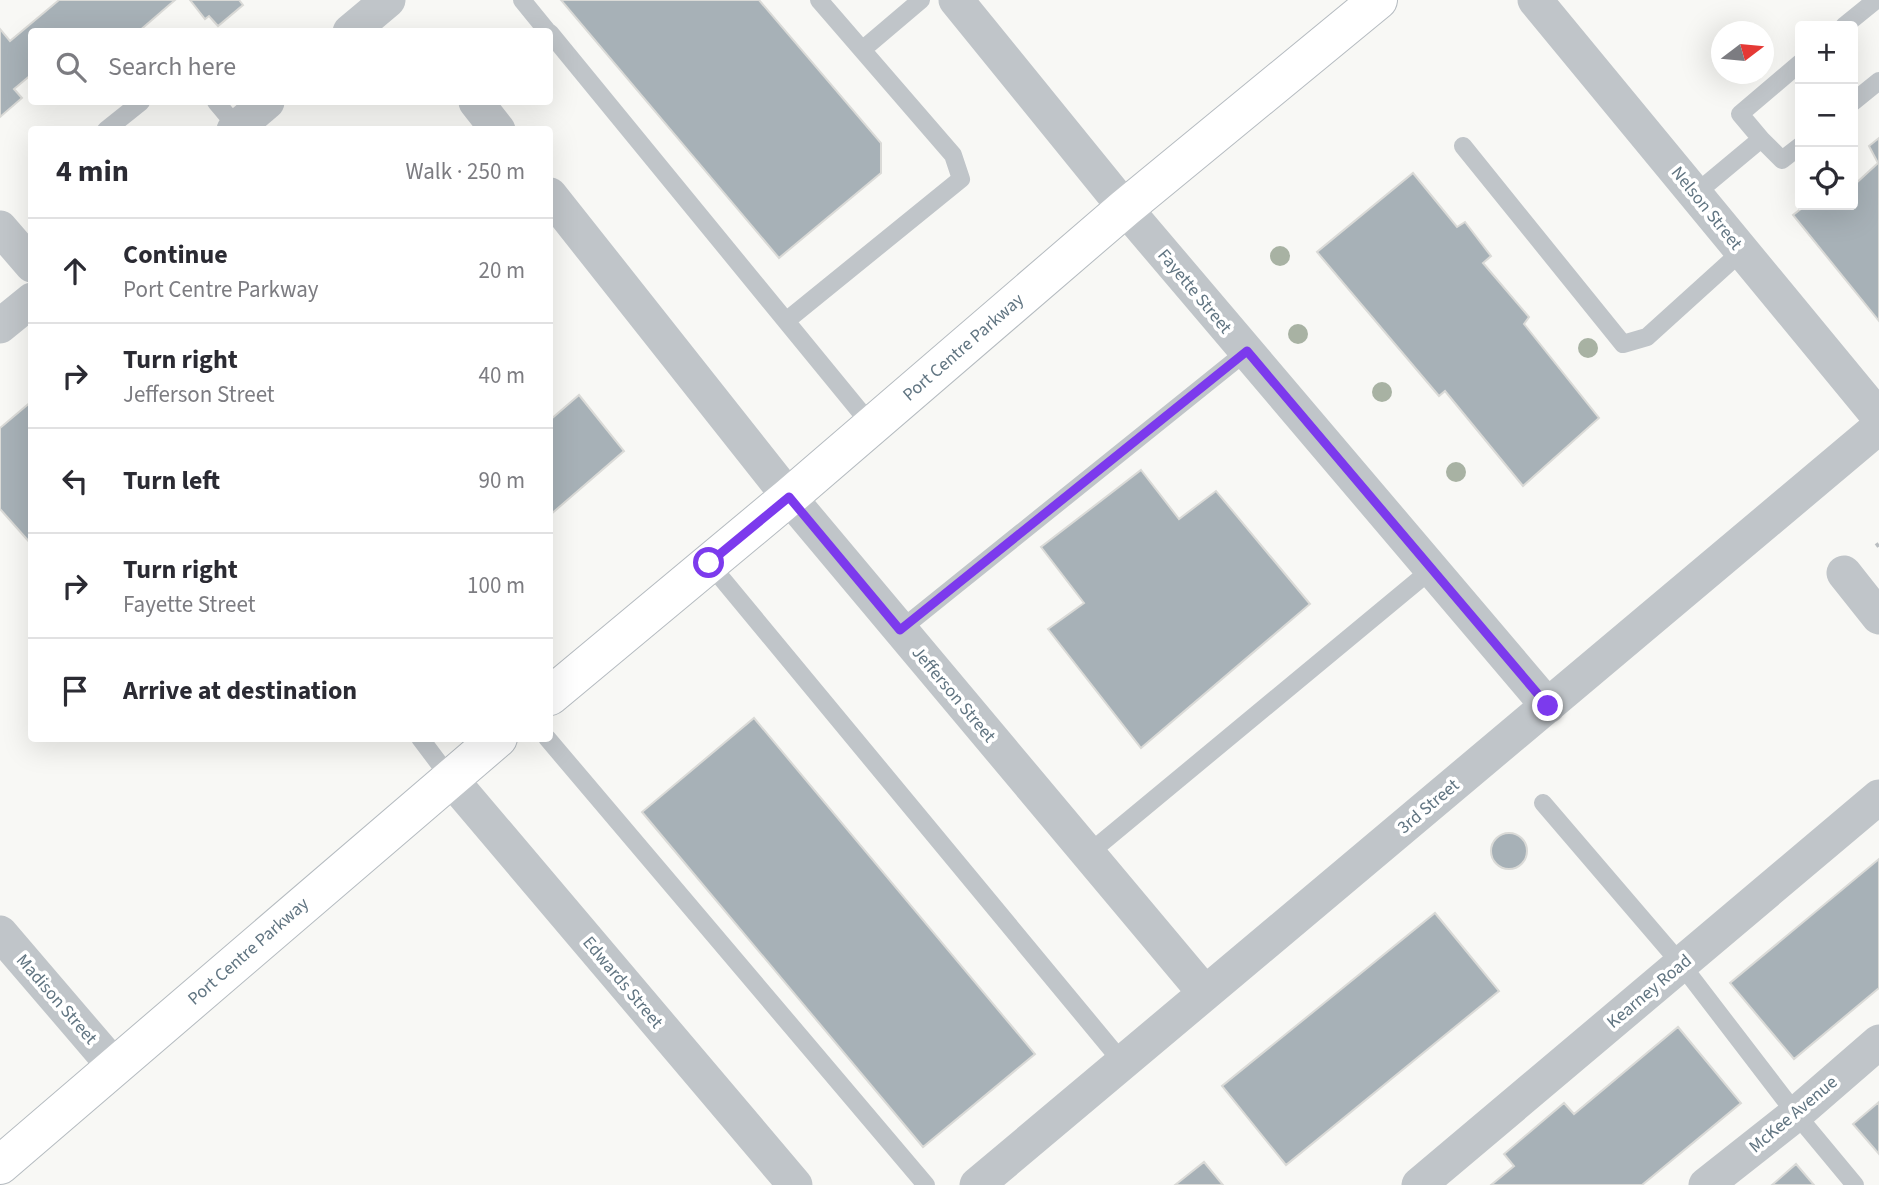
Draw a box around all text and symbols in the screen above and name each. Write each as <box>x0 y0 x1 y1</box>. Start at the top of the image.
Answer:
north arrow <box>1711 21 1774 84</box>
map controls <box>1795 21 1858 210</box>
button: + <box>1795 21 1858 84</box>
search box <box>28 28 553 105</box>
icon: search <box>52 48 90 86</box>
text: Search here <box>108 48 236 85</box>
button: − <box>1795 84 1858 147</box>
button: locate <box>1795 147 1858 210</box>
text: 4 min <box>56 150 129 193</box>
text: Walk · 250 m <box>406 155 525 188</box>
street label: Nelson Street <box>1665 161 1748 255</box>
text: Continue <box>123 236 228 273</box>
street label: Fayette Street <box>1152 244 1238 339</box>
icon: ahead <box>56 252 94 290</box>
text: 20 m <box>478 254 525 287</box>
text: Port Centre Parkway <box>123 273 319 306</box>
street label: Port Centre Parkway <box>897 287 1030 407</box>
text: Turn right <box>123 341 238 378</box>
icon: right <box>56 357 94 395</box>
text: 40 m <box>478 359 525 392</box>
text: Jefferson Street <box>123 378 275 411</box>
icon: left <box>56 462 94 500</box>
text: Turn left <box>123 462 220 499</box>
text: 90 m <box>478 464 525 497</box>
route start <box>693 547 724 578</box>
text: Turn right <box>123 551 238 588</box>
icon: right <box>56 567 94 605</box>
text: 100 m <box>467 569 525 602</box>
text: Fayette Street <box>123 588 255 621</box>
street label: Jefferson Street <box>906 641 1001 748</box>
icon: arrive <box>56 672 94 710</box>
text: Arrive at destination <box>123 672 357 709</box>
route end <box>1532 690 1563 721</box>
street label: 3rd Street <box>1392 773 1465 840</box>
street label: Port Centre Parkway <box>182 891 315 1011</box>
street label: Edwards Street <box>577 931 669 1034</box>
street label: Kearney Road <box>1602 948 1697 1034</box>
street label: Madison Street <box>10 949 103 1050</box>
street label: McKee Avenue <box>1744 1070 1843 1159</box>

